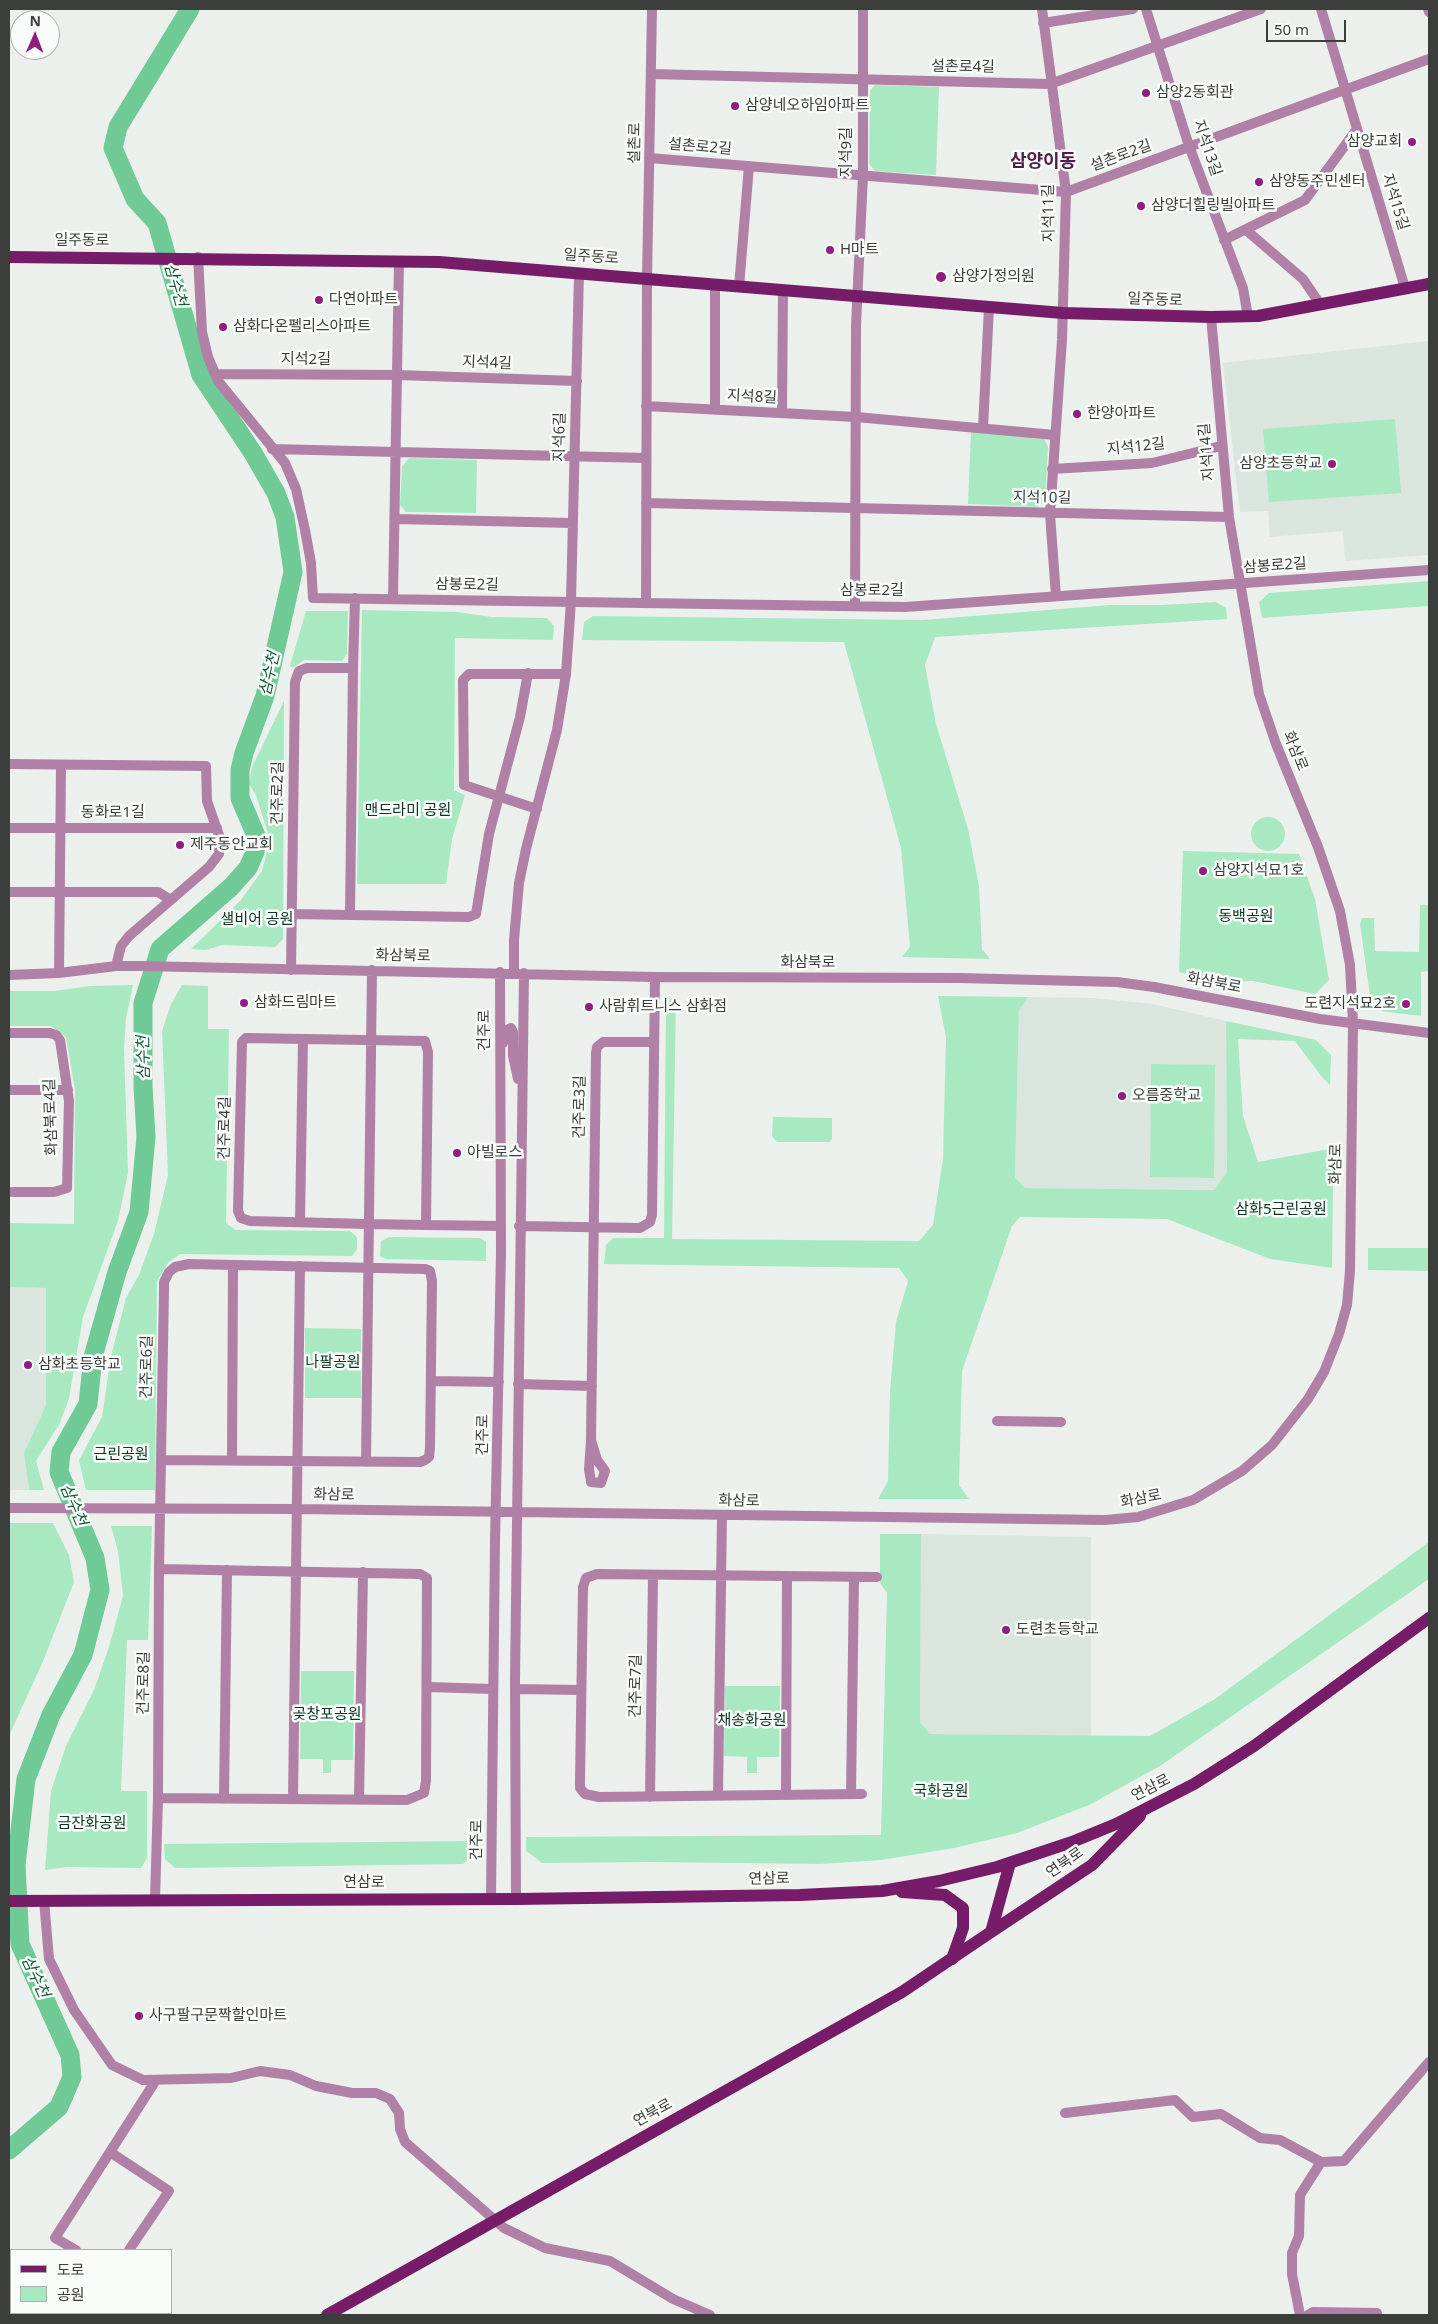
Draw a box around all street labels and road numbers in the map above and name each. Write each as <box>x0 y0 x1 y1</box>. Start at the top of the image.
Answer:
street label: 설촌로4길 <box>931 57 995 77</box>
street label: 지석13길 <box>1189 117 1225 179</box>
street label: 설촌로 <box>626 122 644 164</box>
street label: 지석9길 <box>838 127 856 177</box>
street label: 설촌로2길 <box>667 135 733 159</box>
street label: 설촌로2길 <box>1088 137 1154 175</box>
street label: 지석15길 <box>1378 171 1412 233</box>
street label: 지석11길 <box>1039 184 1059 242</box>
street label: 일주동로 <box>54 232 110 250</box>
street label: 일주동로 <box>563 246 619 268</box>
street label: 일주동로 <box>1127 290 1183 310</box>
street label: 지석2길 <box>281 351 331 369</box>
street label: 지석4길 <box>462 353 512 373</box>
street label: 지석8길 <box>727 387 777 407</box>
street label: 지석6길 <box>551 412 569 462</box>
street label: 지석14길 <box>1195 422 1219 482</box>
street label: 지석12길 <box>1106 435 1166 459</box>
street label: 지석10길 <box>1013 488 1071 508</box>
street label: 삼봉로2길 <box>1243 555 1307 577</box>
street label: 삼봉로2길 <box>435 575 499 595</box>
street label: 삼봉로2길 <box>840 582 904 600</box>
street label: 화삼로 <box>1279 728 1311 774</box>
street label: 건주로2길 <box>268 761 288 825</box>
street label: 동화로1길 <box>81 804 145 822</box>
street label: 화삼북로 <box>375 947 431 965</box>
street label: 화삼북로 <box>780 954 836 972</box>
street label: 화삼북로 <box>1185 969 1243 997</box>
street label: 건주로 <box>476 1009 494 1051</box>
street label: 건주로3길 <box>570 1075 590 1139</box>
street label: 화삼북로4길 <box>41 1078 61 1156</box>
street label: 건주로4길 <box>215 1096 235 1160</box>
street label: 화삼로 <box>1327 1143 1345 1185</box>
street label: 건주로6길 <box>137 1335 157 1399</box>
street label: 건주로 <box>474 1414 492 1456</box>
street label: 화삼로 <box>313 1486 355 1504</box>
street label: 화삼로 <box>1119 1486 1163 1512</box>
street label: 화삼로 <box>718 1492 760 1510</box>
street label: 건주로8길 <box>134 1651 154 1715</box>
street label: 건주로7길 <box>626 1654 646 1718</box>
street label: 연삼로 <box>1128 1771 1174 1805</box>
street label: 건주로 <box>468 1819 486 1861</box>
street label: 연북로 <box>1043 1844 1087 1882</box>
street label: 연삼로 <box>748 1870 790 1888</box>
street label: 연삼로 <box>343 1874 385 1892</box>
street label: 연북로 <box>631 2095 675 2131</box>

